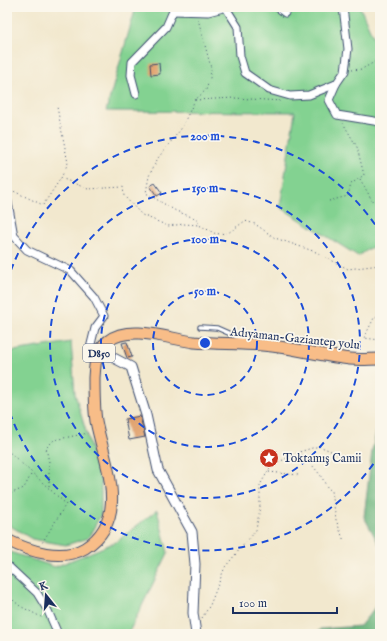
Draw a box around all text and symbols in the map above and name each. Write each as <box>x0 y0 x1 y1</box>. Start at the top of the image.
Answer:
text: 200 m <box>190 129 220 144</box>
text: 150 m <box>192 181 219 196</box>
text: 100 m <box>191 232 220 247</box>
text: 50 m <box>194 284 217 299</box>
street label: Adıyaman-Gaziantep yolu <box>228 324 361 354</box>
centre of rings <box>198 336 212 350</box>
road number: D850 <box>83 344 115 362</box>
place icon: Toktamış Camii <box>258 447 280 469</box>
place label: Toktamış Camii <box>283 451 362 466</box>
north arrow <box>26 575 66 615</box>
text: K <box>38 578 50 594</box>
scale bar <box>233 589 337 615</box>
text: 100 m <box>239 596 267 611</box>

